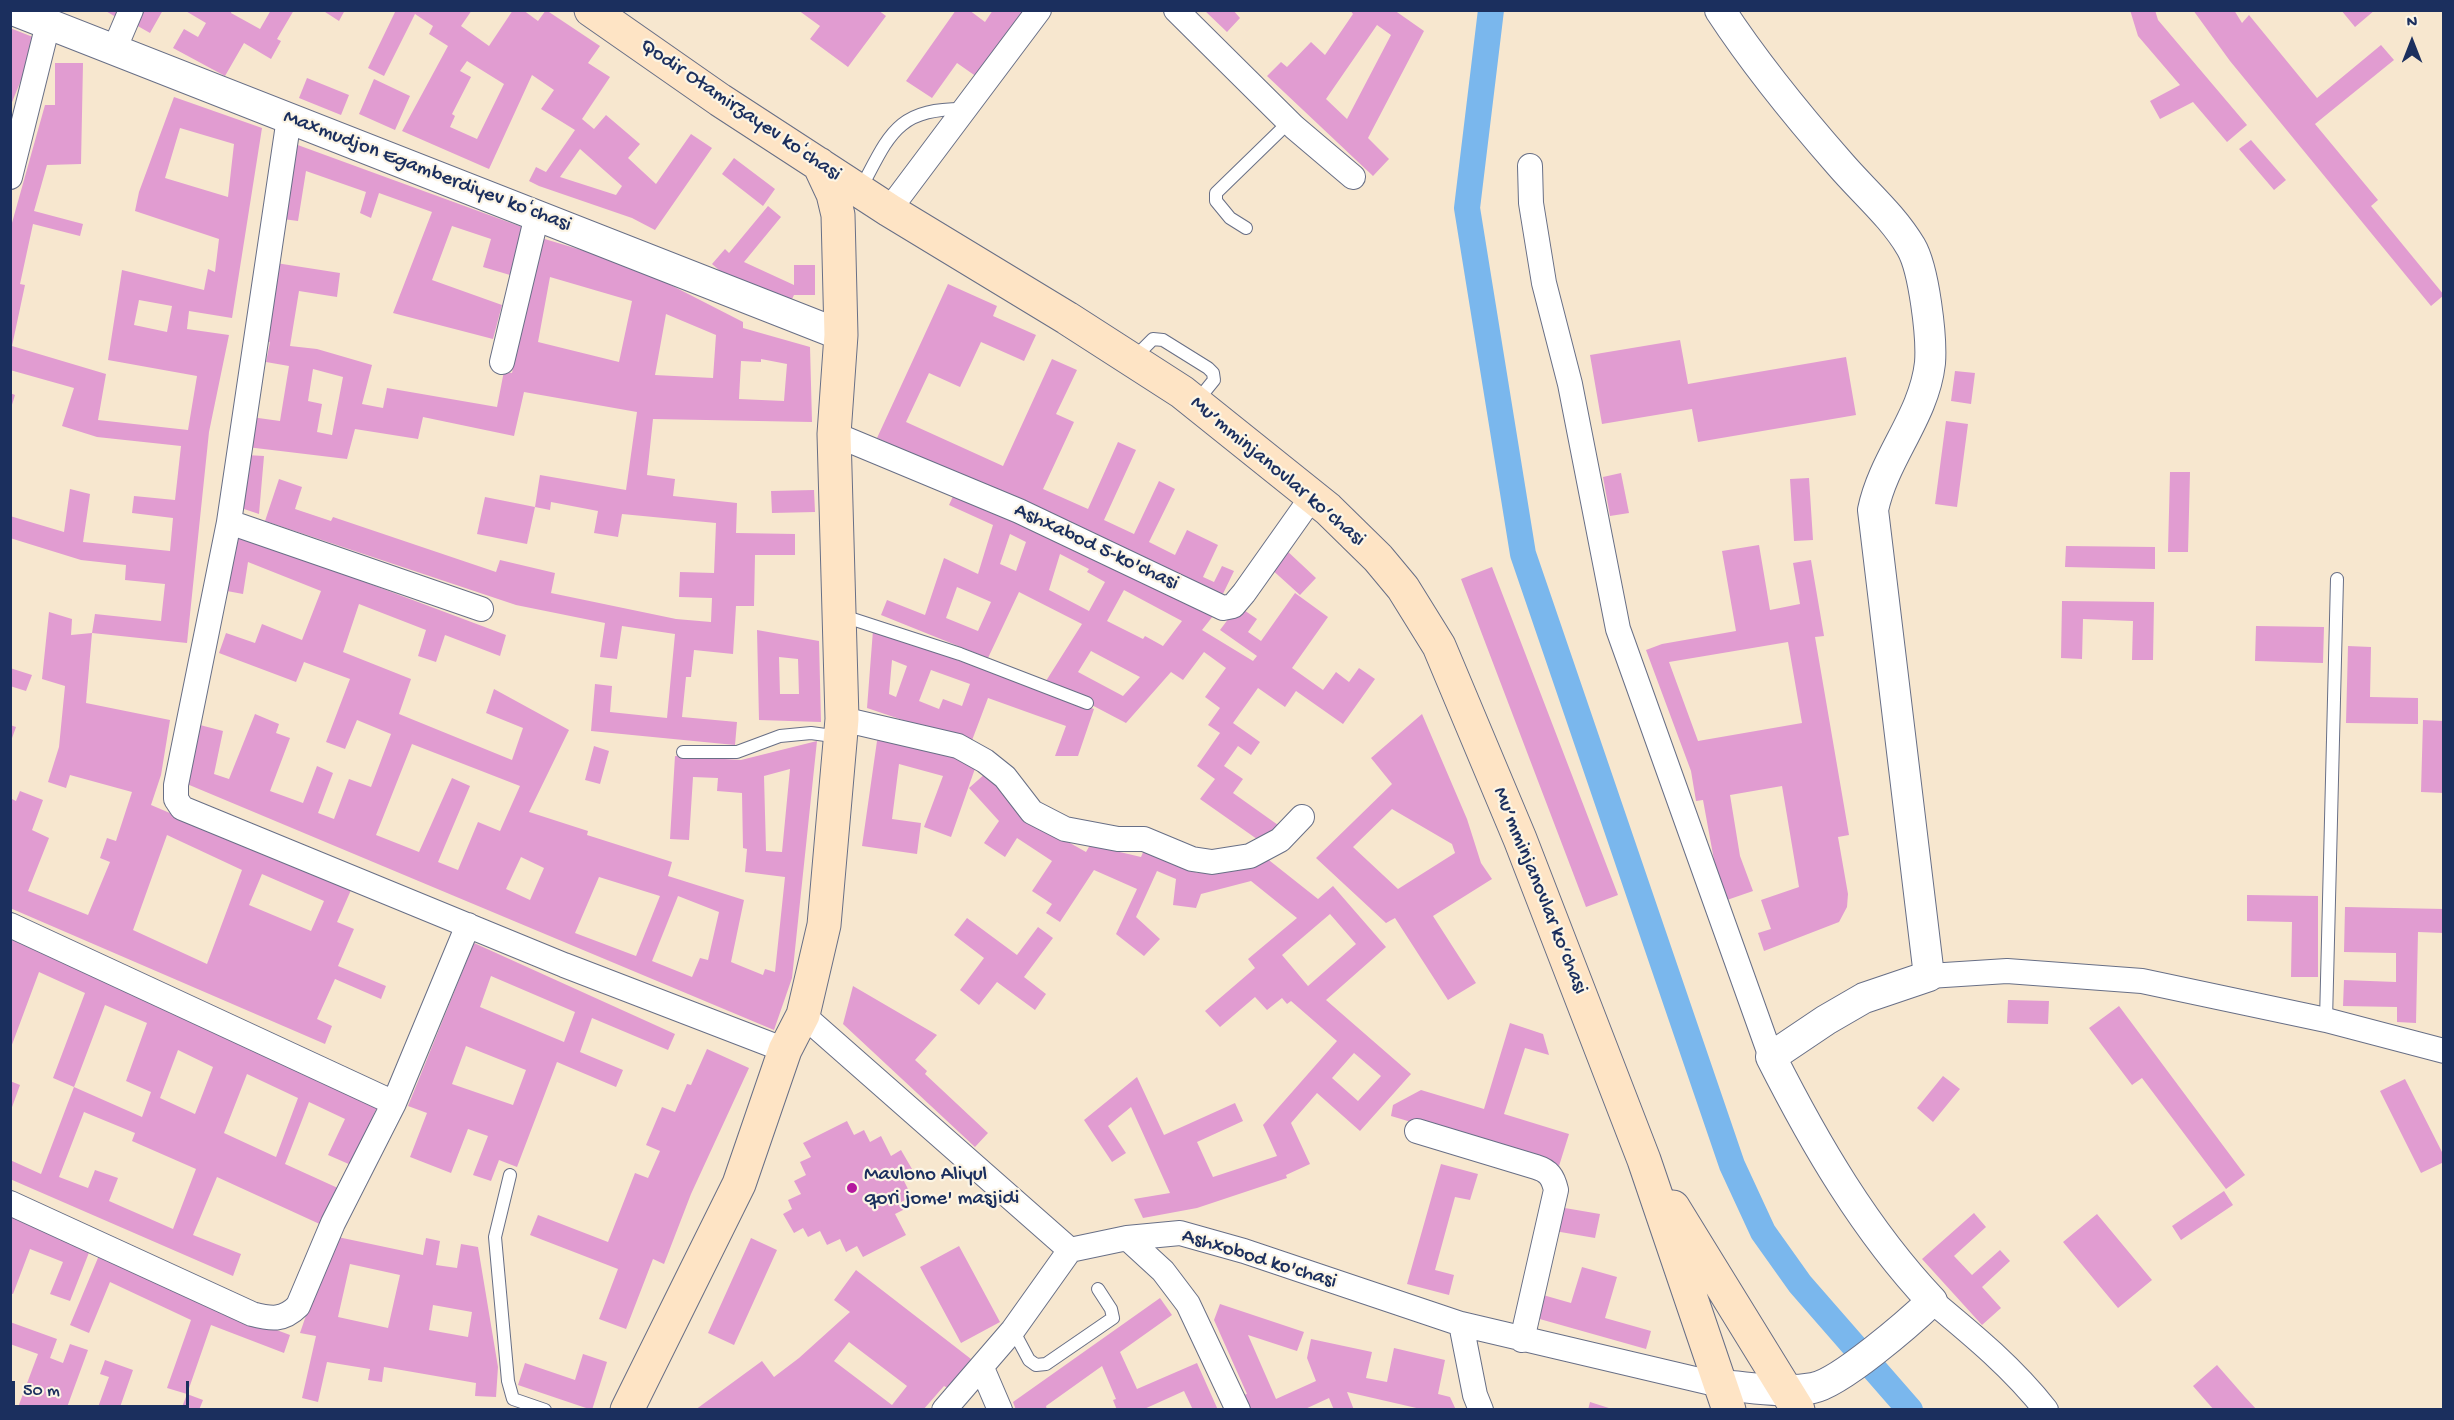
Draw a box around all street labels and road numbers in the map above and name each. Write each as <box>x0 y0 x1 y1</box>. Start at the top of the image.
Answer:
street label: Qodir Otamirzayev koʻchasi <box>634 34 846 188</box>
street label: Maxmudjon Egamberdiyev koʻchasi <box>279 105 575 239</box>
street label: Mu’mminjanovlar ko‘chasi <box>1184 391 1370 553</box>
street label: Ashxabod 5-ko'chasi <box>1010 499 1182 597</box>
street label: Mu’mminjanovlar ko‘chasi <box>1486 784 1592 998</box>
street label: Ashxobod ko'chasi <box>1179 1224 1339 1296</box>

